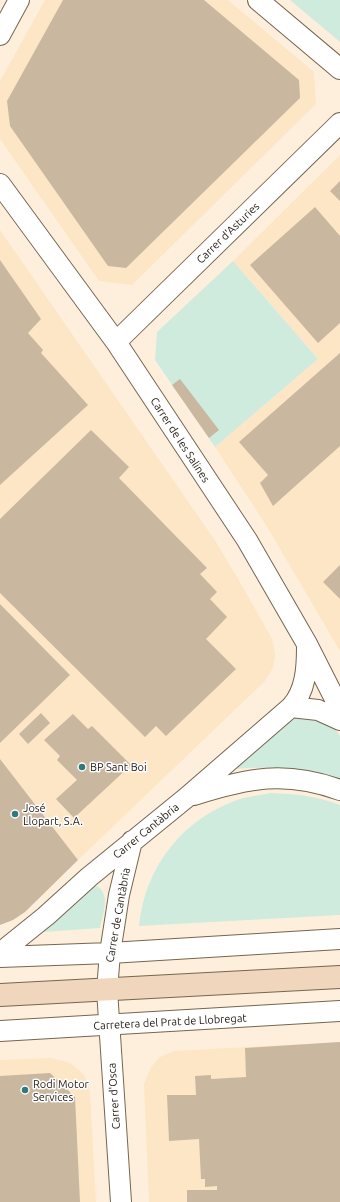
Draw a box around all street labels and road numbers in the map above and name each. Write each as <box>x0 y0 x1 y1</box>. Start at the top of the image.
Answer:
street label: Carrer d'Asturies <box>194 200 262 266</box>
street label: Carrer de les Salines <box>148 395 212 485</box>
street label: Carrer Cantàbria <box>110 800 182 862</box>
street label: Carrer de Cantàbria <box>103 867 133 963</box>
street label: Carretera del Prat de Llobregat <box>93 1011 247 1033</box>
street label: Carrer d'Osca <box>105 1062 123 1130</box>

